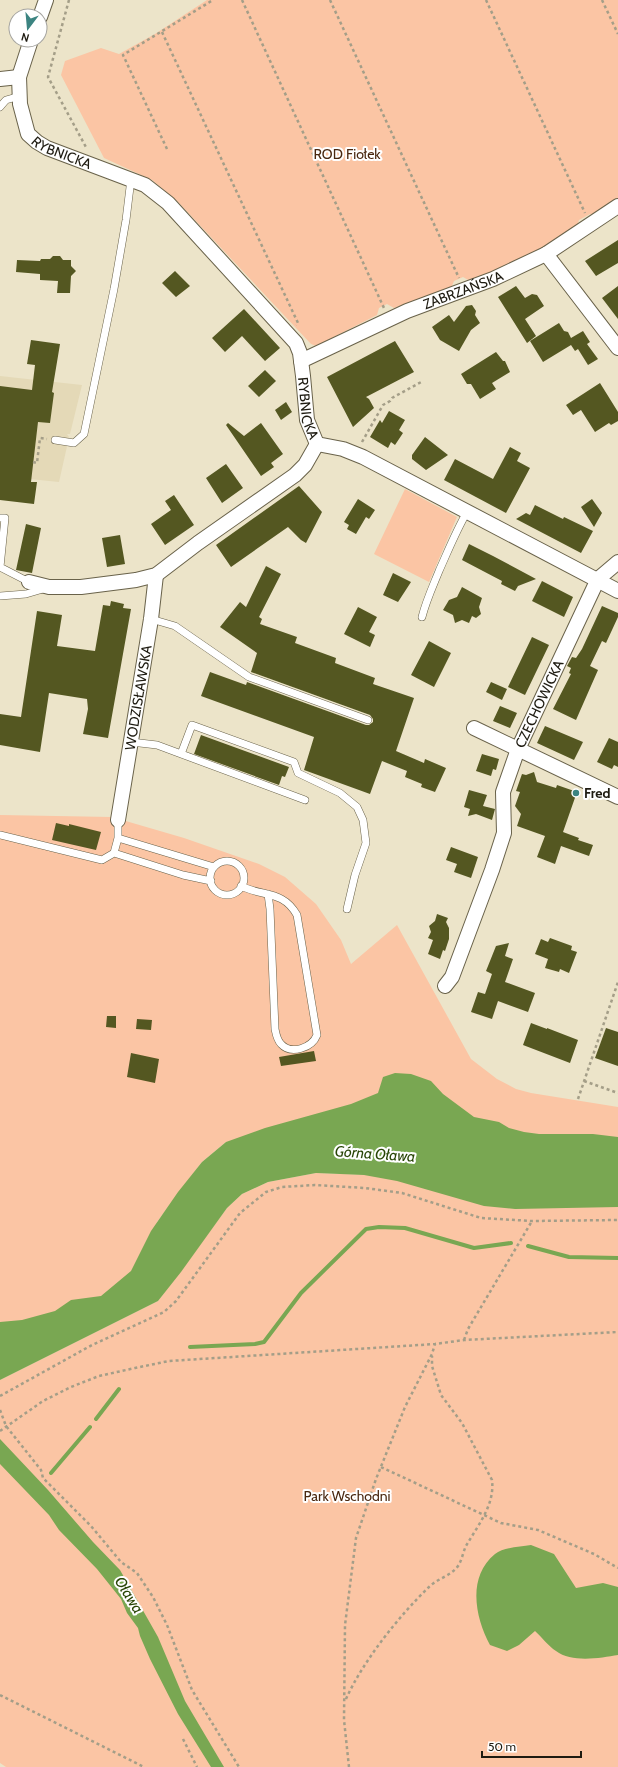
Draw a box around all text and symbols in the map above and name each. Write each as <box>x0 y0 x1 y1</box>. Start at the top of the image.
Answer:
north arrow <box>8 8 48 48</box>
text: N <box>20 30 31 45</box>
street label: RYBNICKA <box>28 132 94 173</box>
park label: ROD Fiołek <box>313 145 381 163</box>
street label: ZABRZAŃSKA <box>421 266 506 313</box>
street label: RYBNICKA <box>294 376 323 442</box>
street label: WODZISŁAWSKA <box>121 643 156 752</box>
street label: CZECHOWICKA <box>511 657 568 751</box>
place label: Fred <box>584 784 611 802</box>
marker: Fred <box>571 788 581 798</box>
water label: Górna Oława <box>334 1142 416 1166</box>
park label: Park Wschodni <box>303 1487 391 1505</box>
water label: Oława <box>111 1573 147 1617</box>
scale bar <box>482 1733 581 1759</box>
text: 50 m <box>488 1739 516 1754</box>

